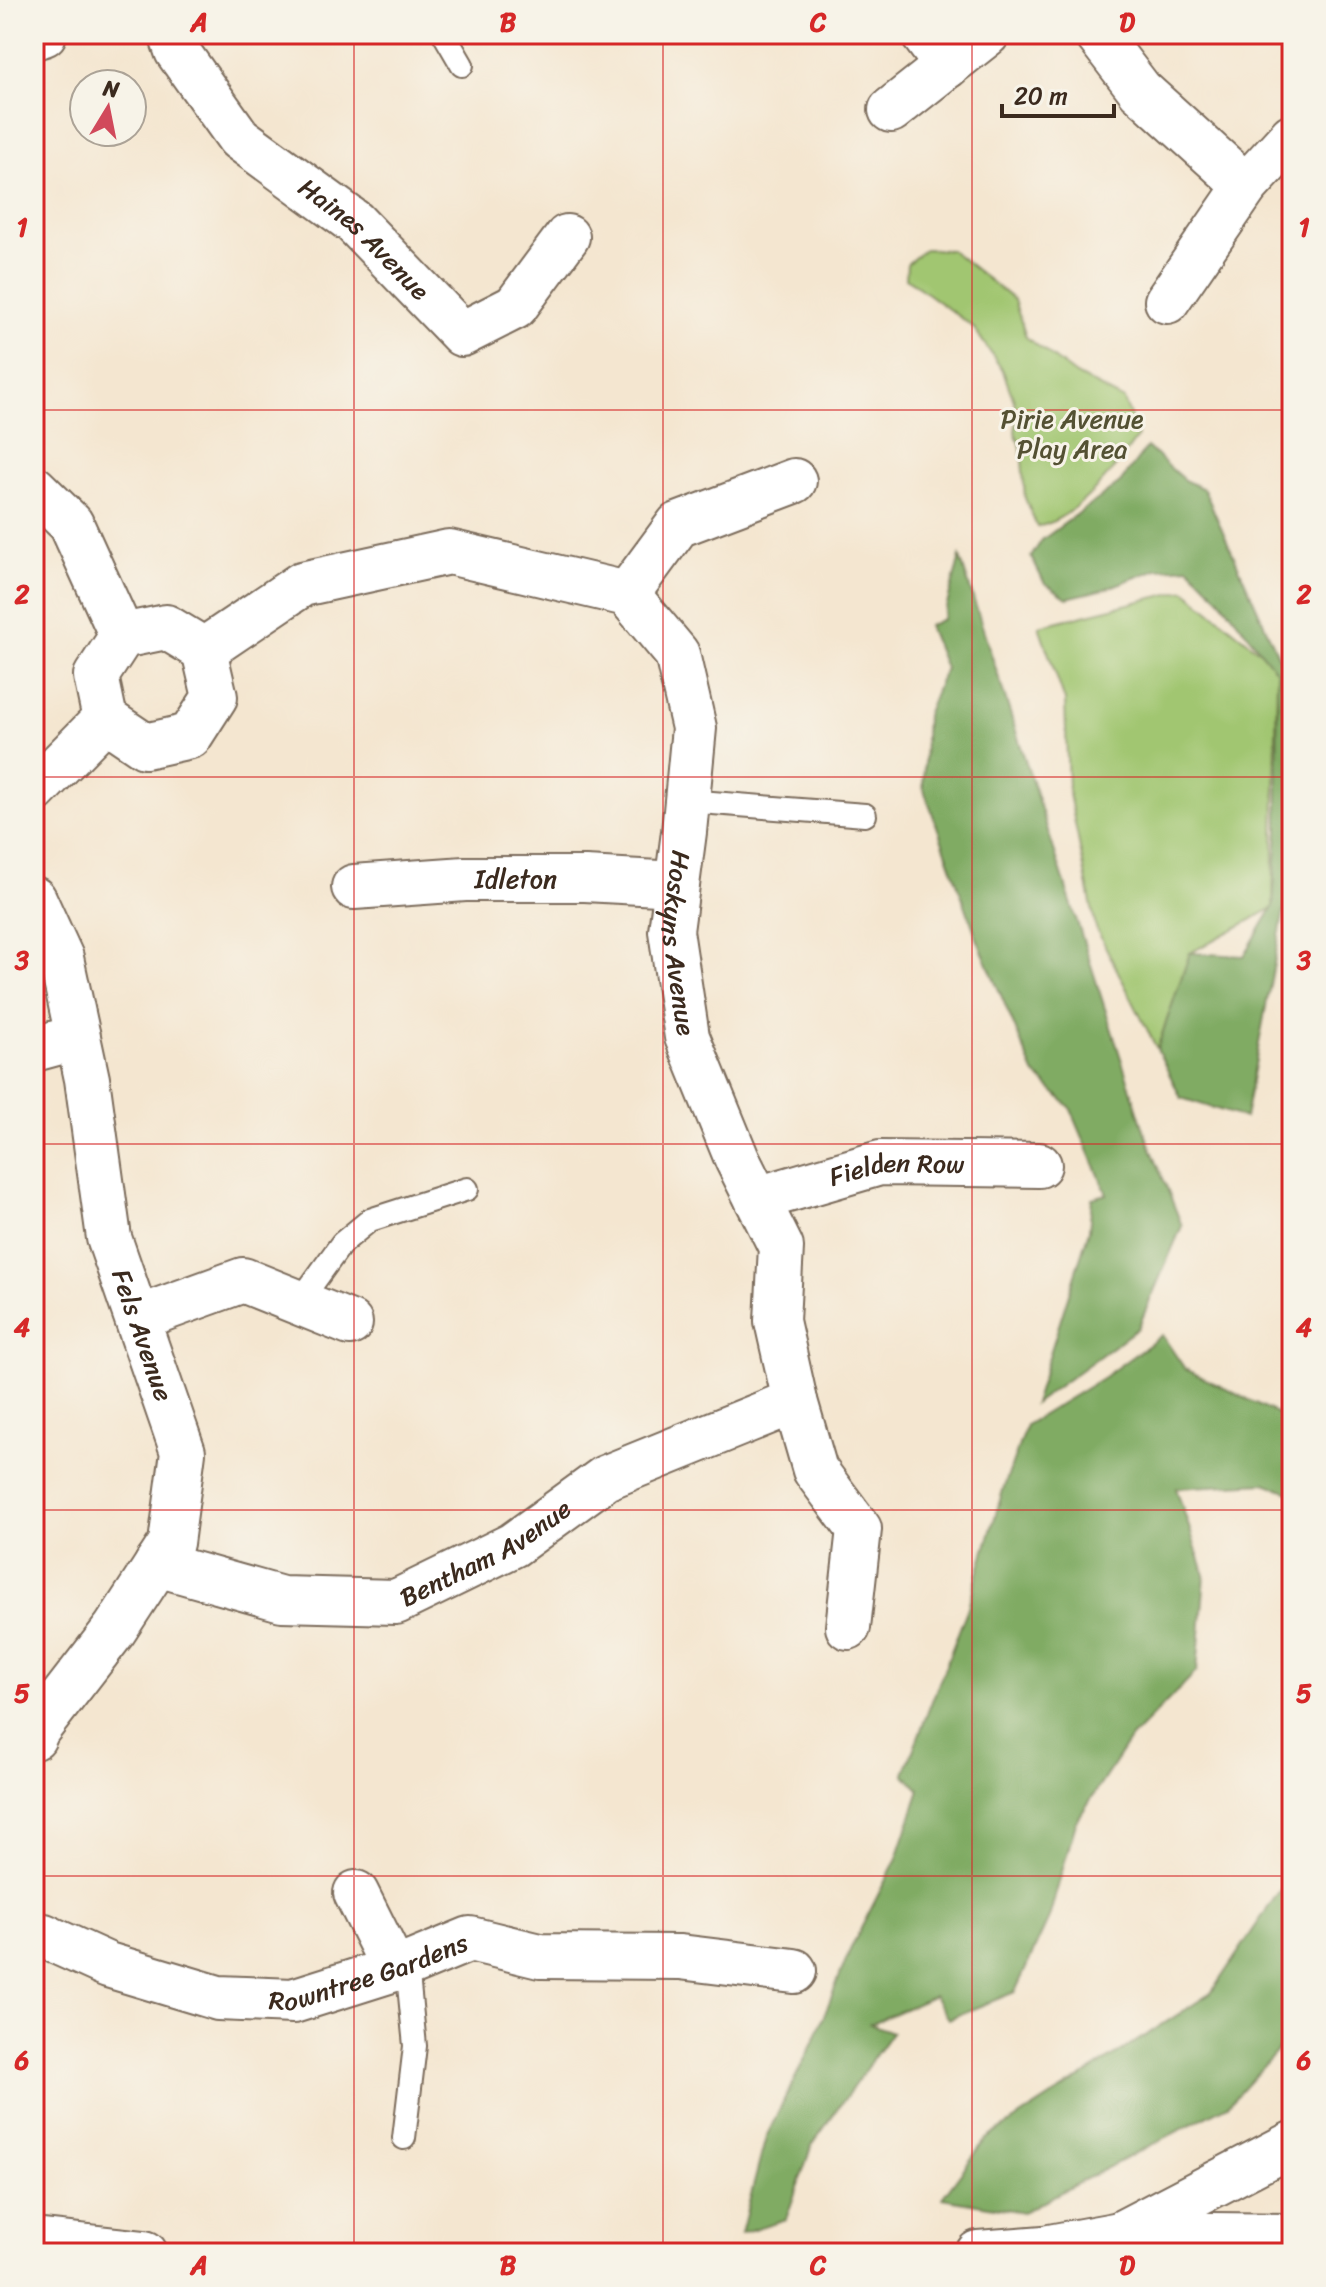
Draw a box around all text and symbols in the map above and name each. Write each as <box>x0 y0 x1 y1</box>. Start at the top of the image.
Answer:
text: A <box>189 0 208 45</box>
text: B <box>500 0 517 45</box>
text: C <box>809 0 827 45</box>
text: D <box>1119 0 1135 45</box>
north arrow <box>68 68 148 148</box>
text: N <box>100 68 123 109</box>
scale bar <box>1002 68 1114 118</box>
text: 20 m <box>1014 75 1068 117</box>
street label: Haines Avenue <box>288 165 442 312</box>
text: 1 <box>16 204 28 250</box>
text: 1 <box>1298 204 1310 250</box>
park label: Pirie Avenue Play Area <box>1000 396 1144 472</box>
text: 2 <box>13 571 30 617</box>
text: 2 <box>1295 571 1312 617</box>
street label: Hoskyns Avenue <box>648 848 710 1039</box>
street label: Idleton <box>473 856 557 902</box>
text: 3 <box>14 937 30 983</box>
text: 3 <box>1296 937 1312 983</box>
street label: Fielden Row <box>823 1139 965 1200</box>
street label: Fels Avenue <box>98 1263 187 1408</box>
text: 4 <box>14 1304 30 1350</box>
text: 4 <box>1296 1304 1312 1350</box>
street label: Bentham Avenue <box>392 1486 581 1620</box>
text: 5 <box>14 1670 30 1716</box>
text: 5 <box>1296 1670 1312 1716</box>
street label: Rowntree Gardens <box>268 1919 475 2024</box>
text: 6 <box>14 2037 30 2083</box>
text: 6 <box>1296 2037 1312 2083</box>
text: A <box>189 2242 208 2287</box>
text: B <box>500 2242 517 2287</box>
text: C <box>809 2242 827 2287</box>
text: D <box>1119 2242 1135 2287</box>

